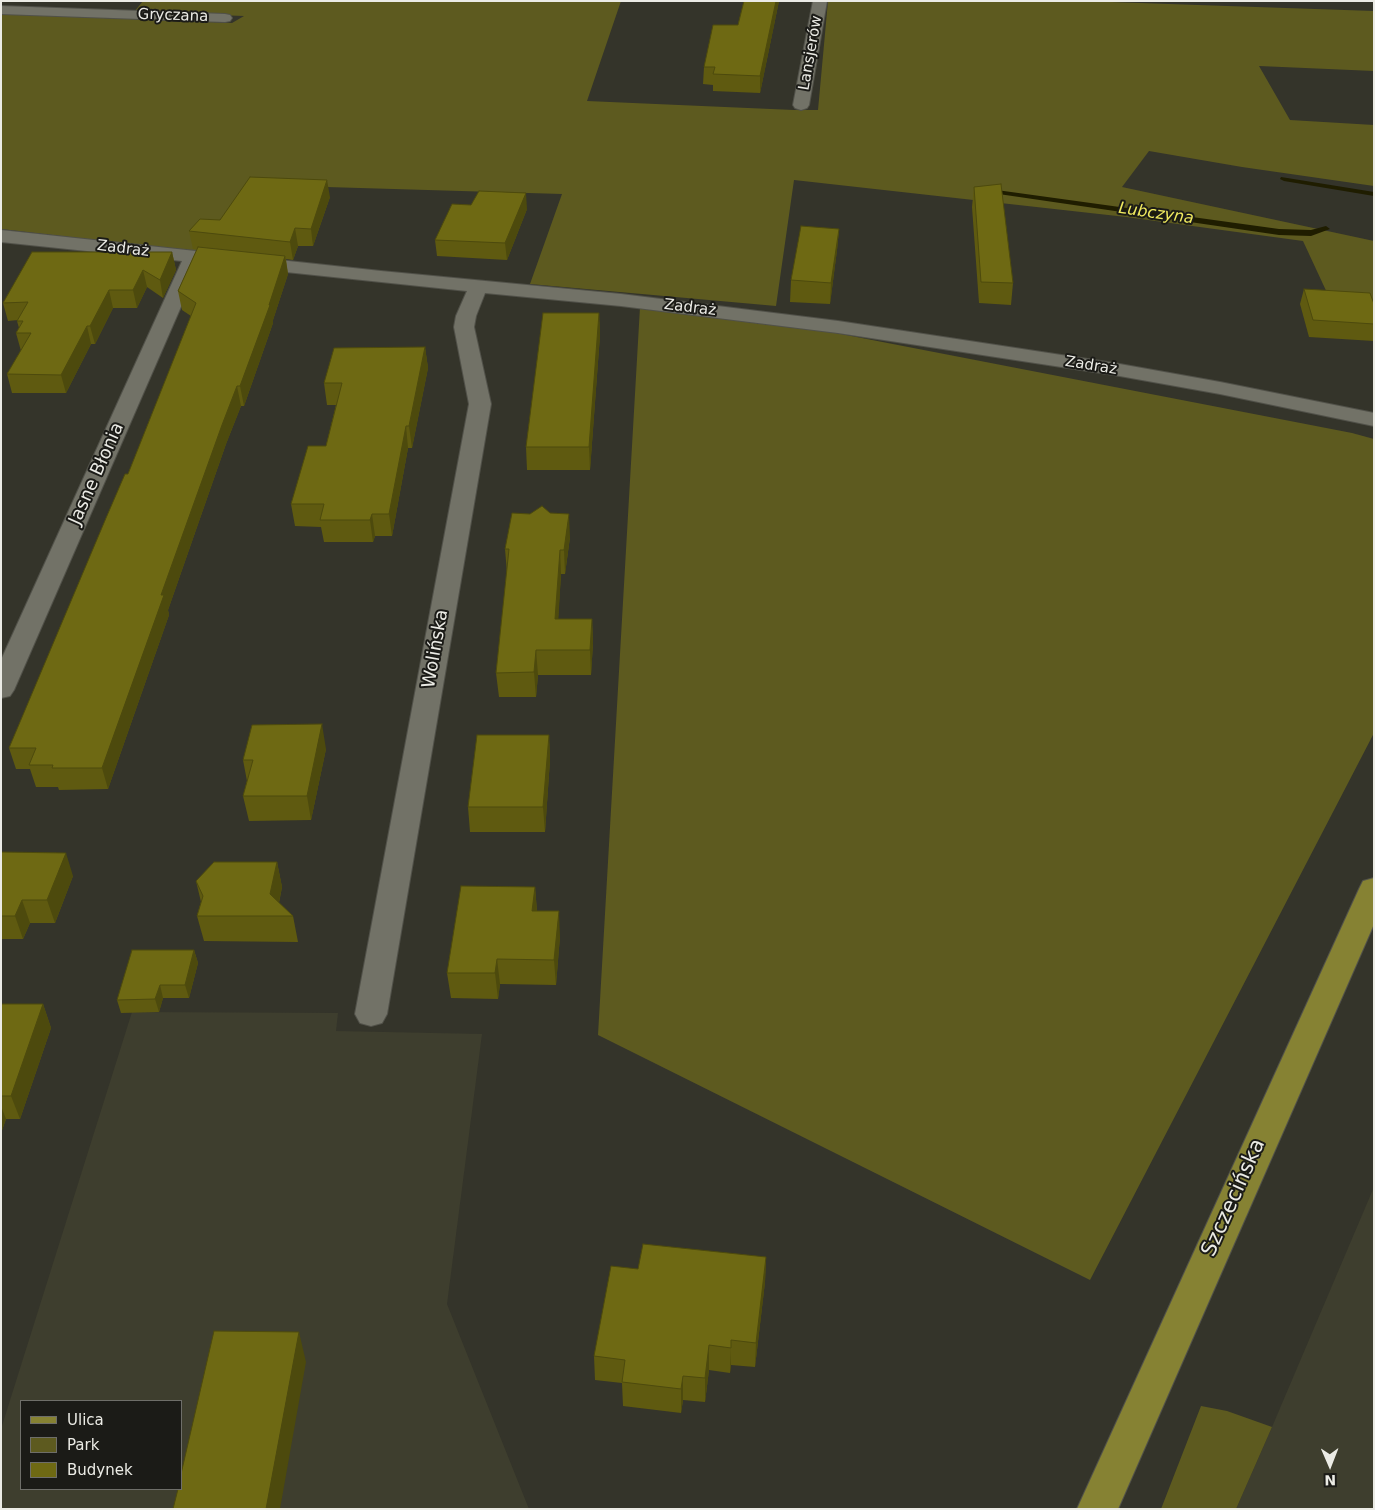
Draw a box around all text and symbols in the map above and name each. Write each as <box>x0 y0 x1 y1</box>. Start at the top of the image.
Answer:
street label: Gryczana <box>137 6 209 26</box>
street label: Lansjerów <box>796 14 826 92</box>
water label: Lubczyna <box>1117 199 1195 229</box>
street label: Zadraż <box>96 237 150 261</box>
street label: Zadraż <box>663 296 717 320</box>
street label: Zadraż <box>1064 353 1118 379</box>
street label: Jasne Błonia <box>65 419 129 529</box>
street label: Wolińska <box>418 608 454 690</box>
street label: Szczecińska <box>1197 1135 1271 1261</box>
legend <box>20 1400 182 1490</box>
text: Ulica <box>67 1411 104 1429</box>
text: Park <box>67 1436 99 1454</box>
north arrow <box>1305 1440 1355 1490</box>
text: Budynek <box>67 1461 133 1479</box>
text: N <box>1324 1472 1336 1488</box>

